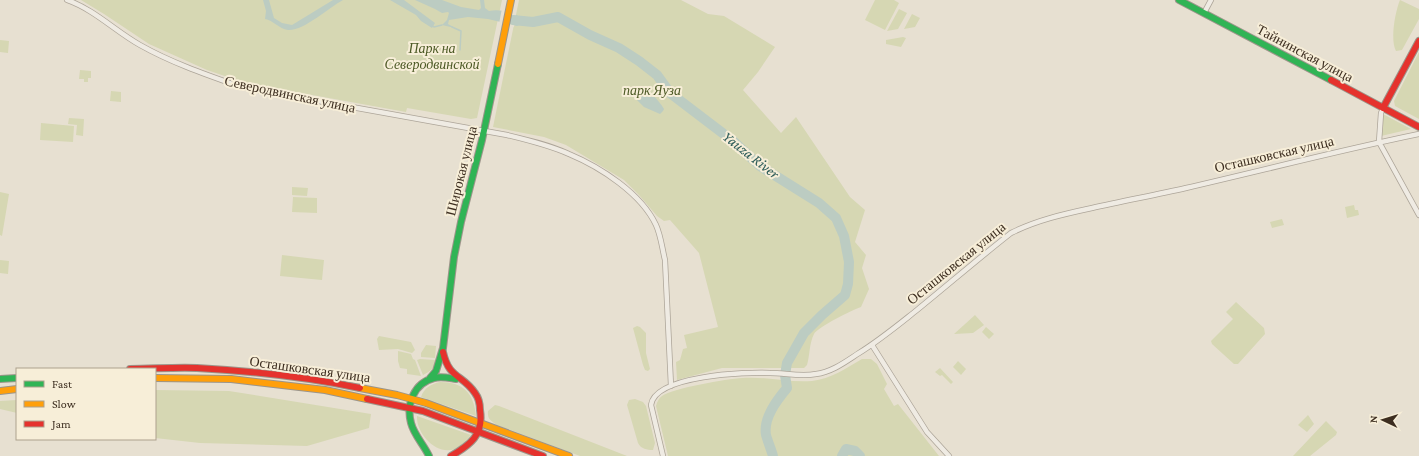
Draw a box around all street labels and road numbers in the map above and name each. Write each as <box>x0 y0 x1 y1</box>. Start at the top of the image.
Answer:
street label: Тайнинская улица <box>1254 21 1357 86</box>
street label: Северодвинская улица <box>223 72 358 116</box>
street label: Широкая улица <box>442 124 480 218</box>
street label: Осташковская улица <box>1213 132 1336 176</box>
street label: Осташковская улица <box>904 218 1009 308</box>
street label: Осташковская улица <box>249 353 372 386</box>

